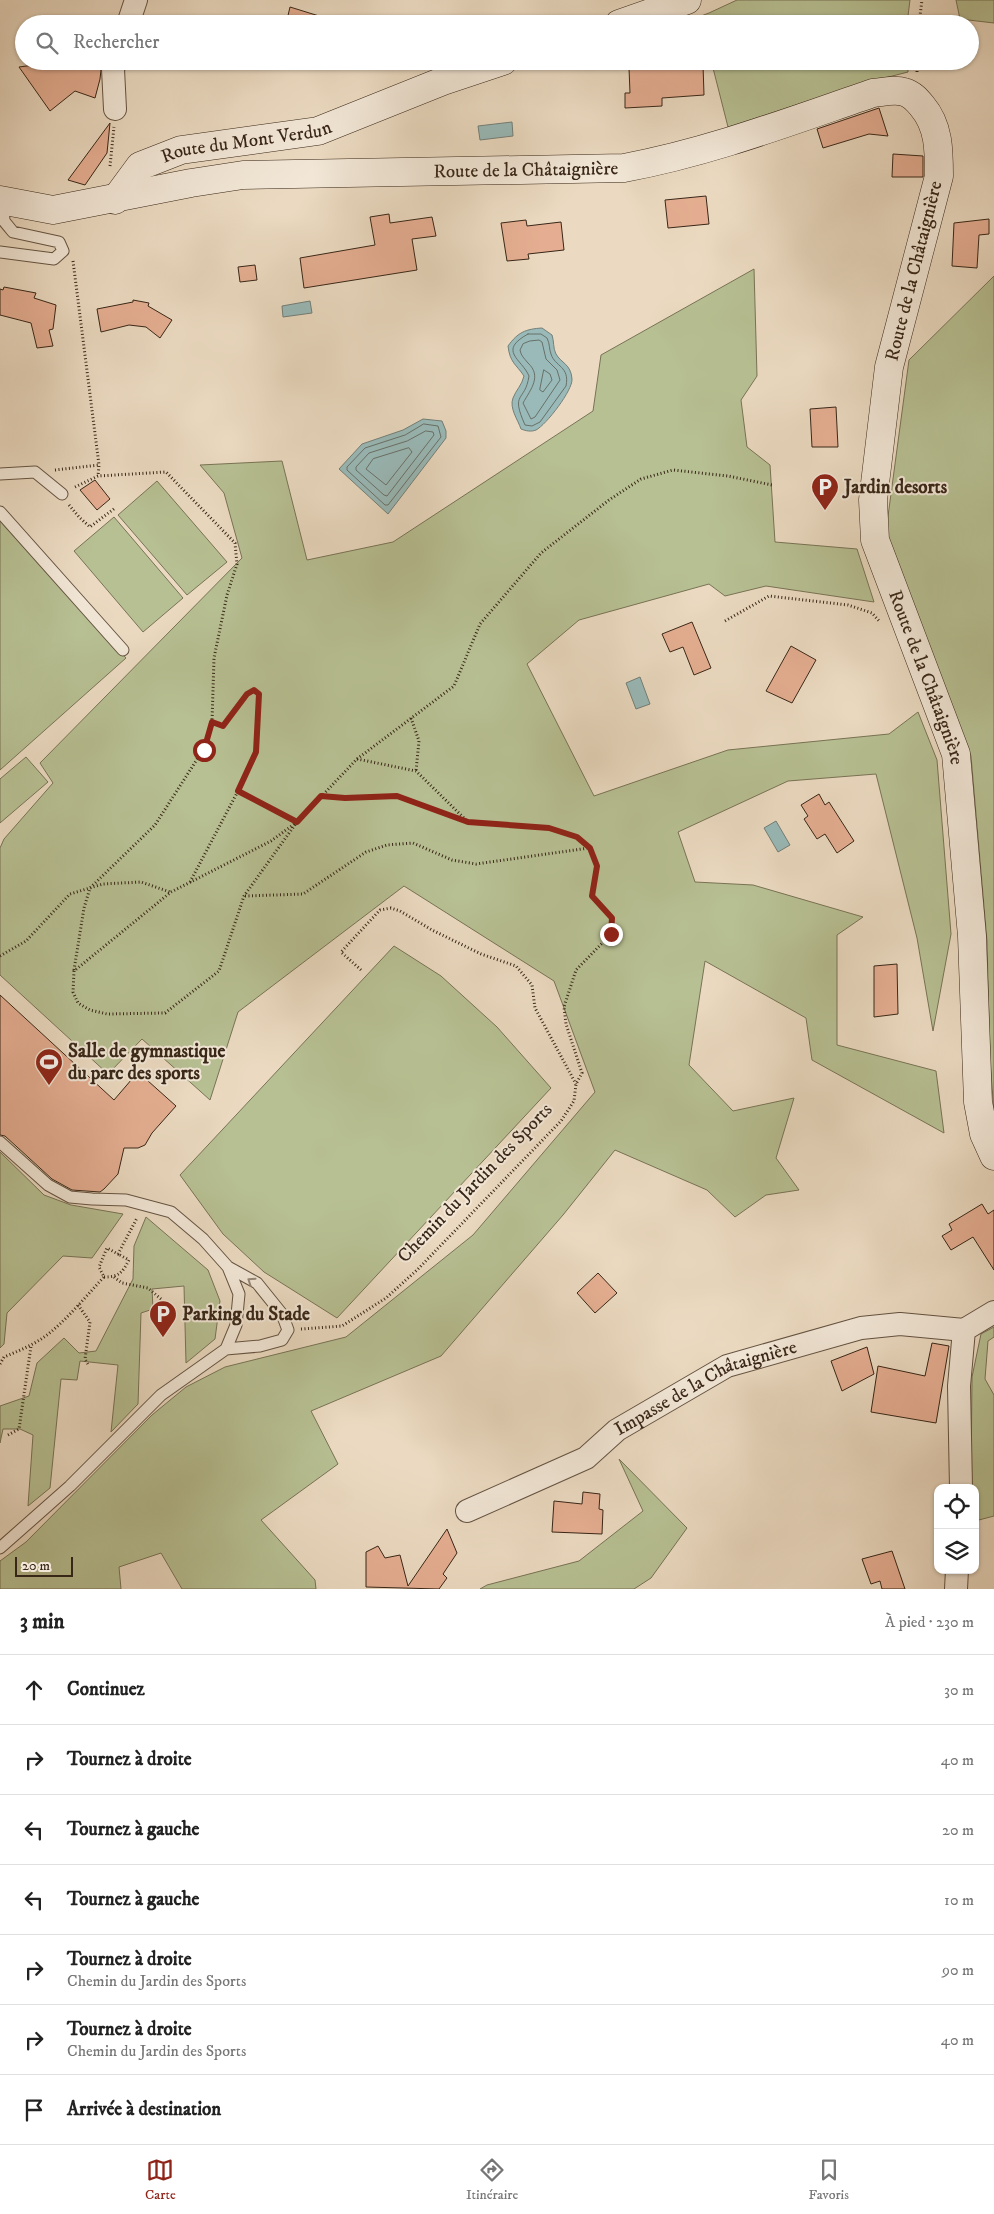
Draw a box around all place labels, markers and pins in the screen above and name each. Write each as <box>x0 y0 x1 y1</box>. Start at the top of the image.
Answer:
parking icon: Jardin desorts <box>810 472 840 511</box>
place label: Jardin desorts <box>842 476 948 499</box>
place label: Salle de gymnastique du parc des sports <box>68 1040 225 1085</box>
sports icon: Salle de gymnastique du parc des sports <box>34 1047 64 1086</box>
parking icon: Parking du Stade <box>148 1299 178 1338</box>
place label: Parking du Stade <box>182 1303 310 1326</box>

